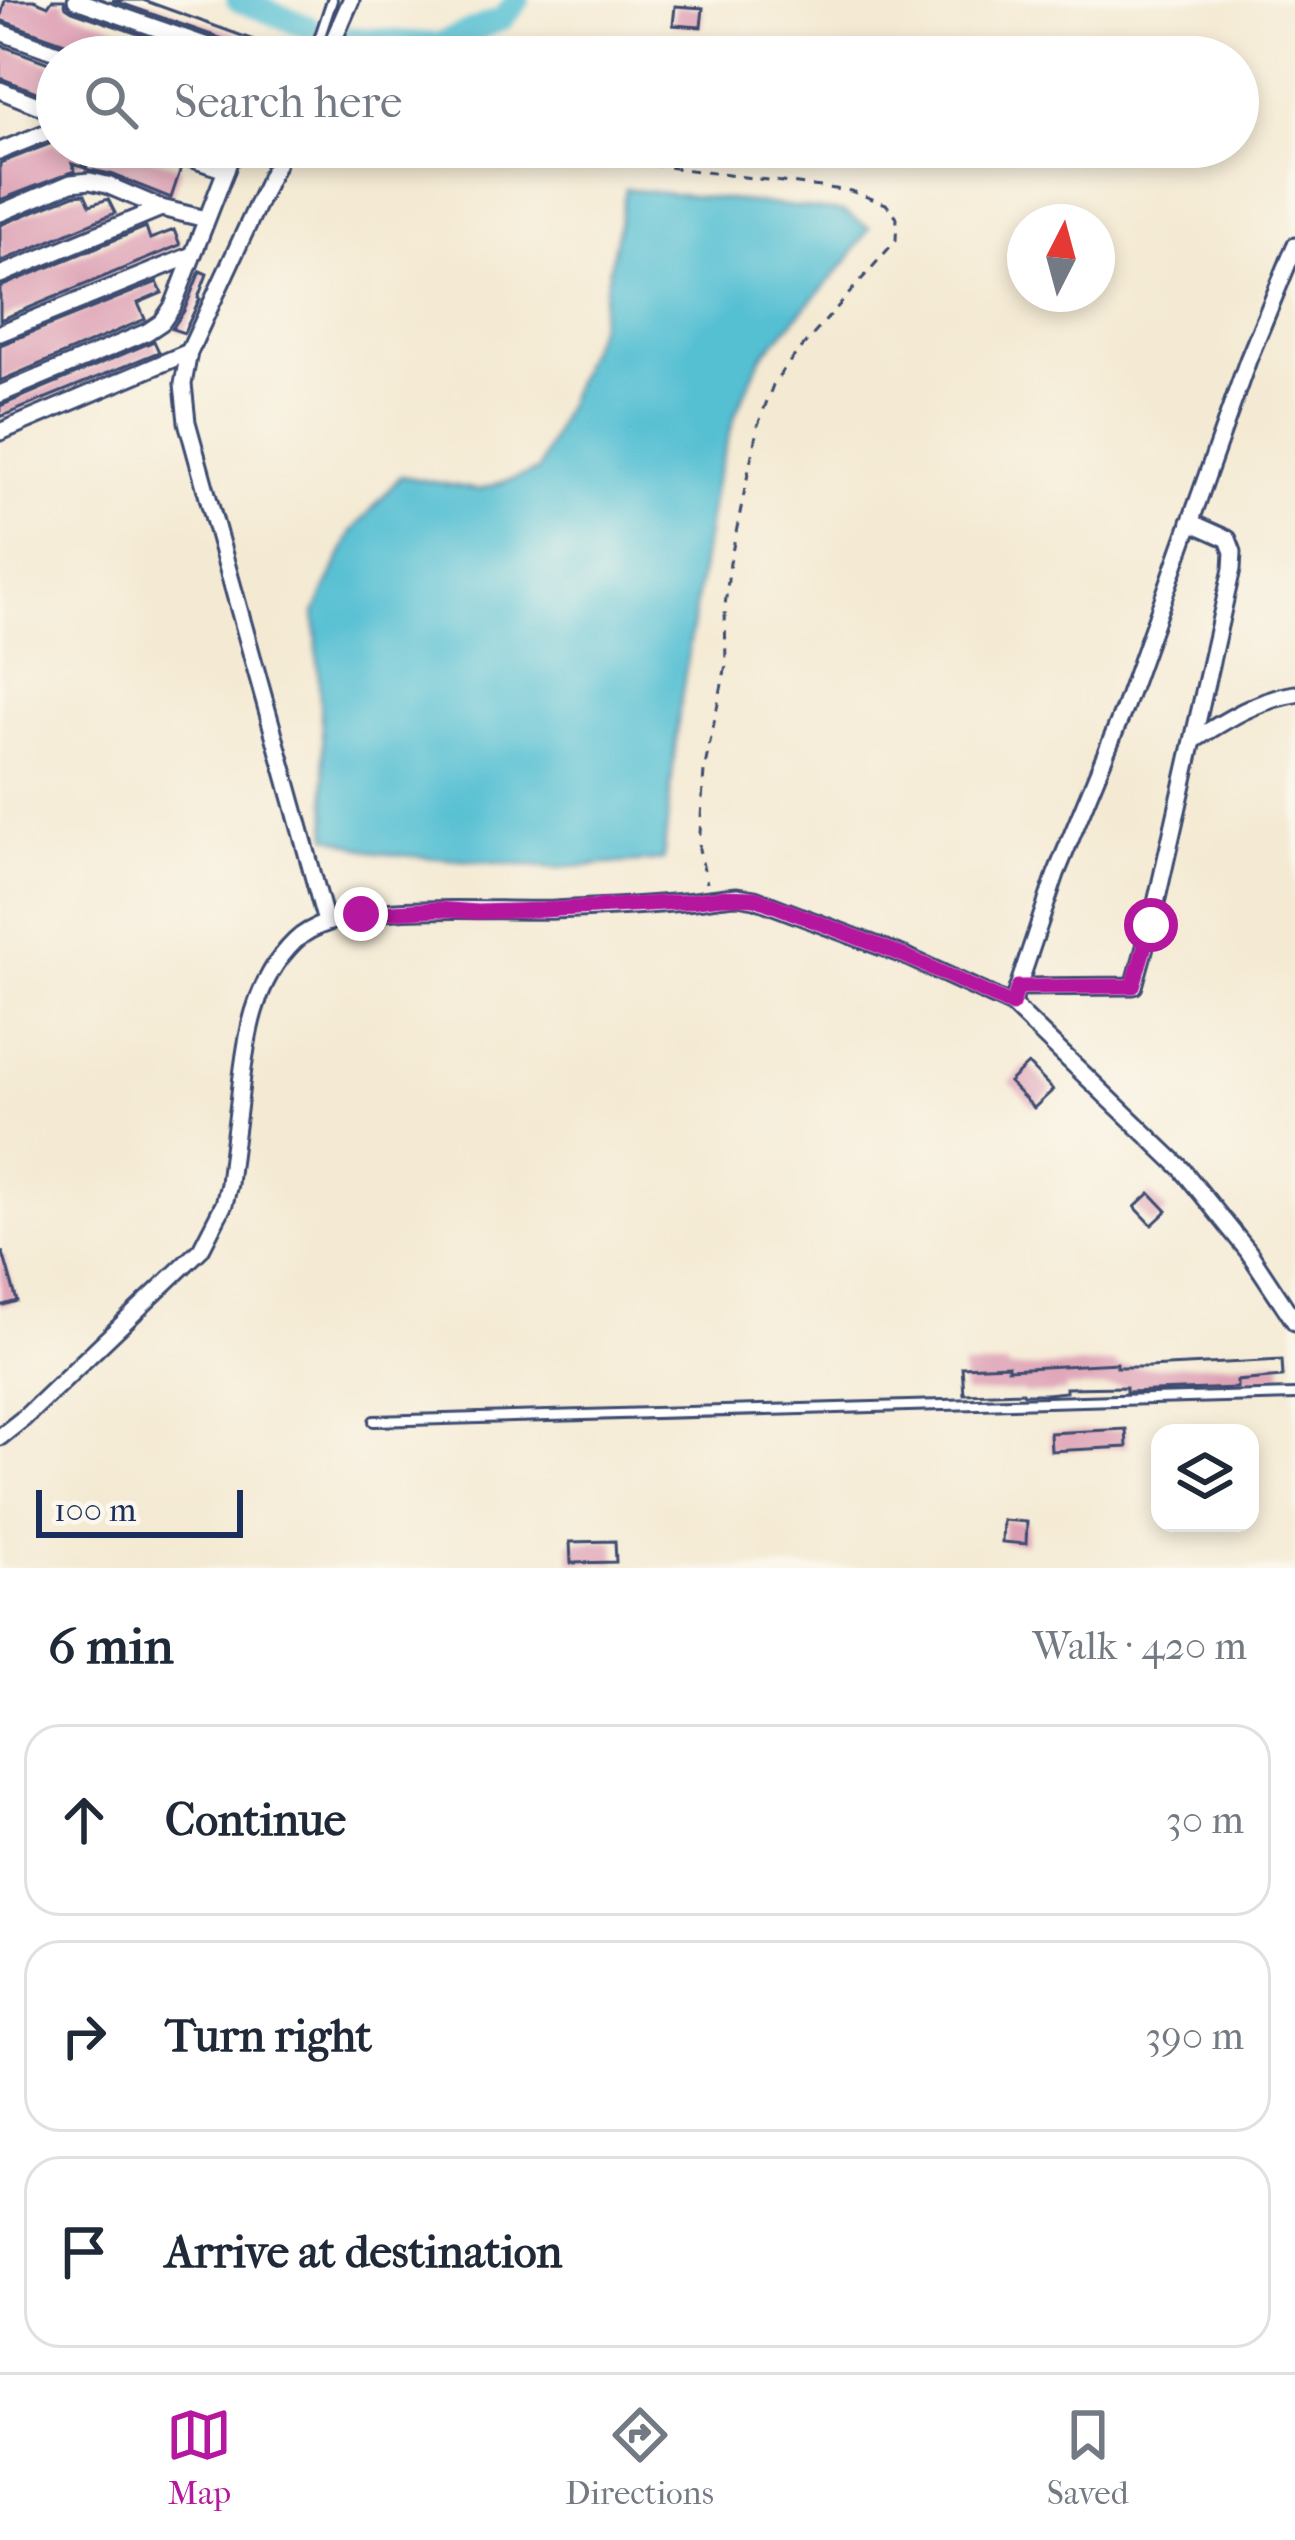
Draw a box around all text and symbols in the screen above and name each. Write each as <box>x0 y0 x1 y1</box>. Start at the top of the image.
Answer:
search box <box>36 36 1259 168</box>
icon: search <box>78 69 144 135</box>
text: Search here <box>174 76 402 129</box>
north arrow <box>1007 204 1115 312</box>
route end <box>334 887 388 941</box>
route start <box>1124 898 1178 952</box>
map controls <box>1151 1424 1259 1532</box>
button: layers <box>1151 1424 1259 1532</box>
scale bar <box>36 1484 243 1537</box>
text: 100 m <box>54 1491 137 1530</box>
text: 6 min <box>48 1616 174 1676</box>
text: Walk · 420 m <box>1032 1623 1247 1669</box>
icon: ahead <box>51 1787 117 1853</box>
text: Continue <box>165 1794 346 1847</box>
text: 30 m <box>1166 1797 1244 1843</box>
icon: right <box>51 2003 117 2069</box>
text: Turn right <box>165 2010 372 2063</box>
text: 390 m <box>1145 2013 1244 2059</box>
icon: arrive <box>51 2219 117 2285</box>
text: Arrive at destination <box>165 2226 562 2279</box>
tab: Map <box>166 2402 232 2513</box>
tab: Directions <box>565 2402 714 2513</box>
tab: Saved <box>1047 2402 1129 2513</box>

